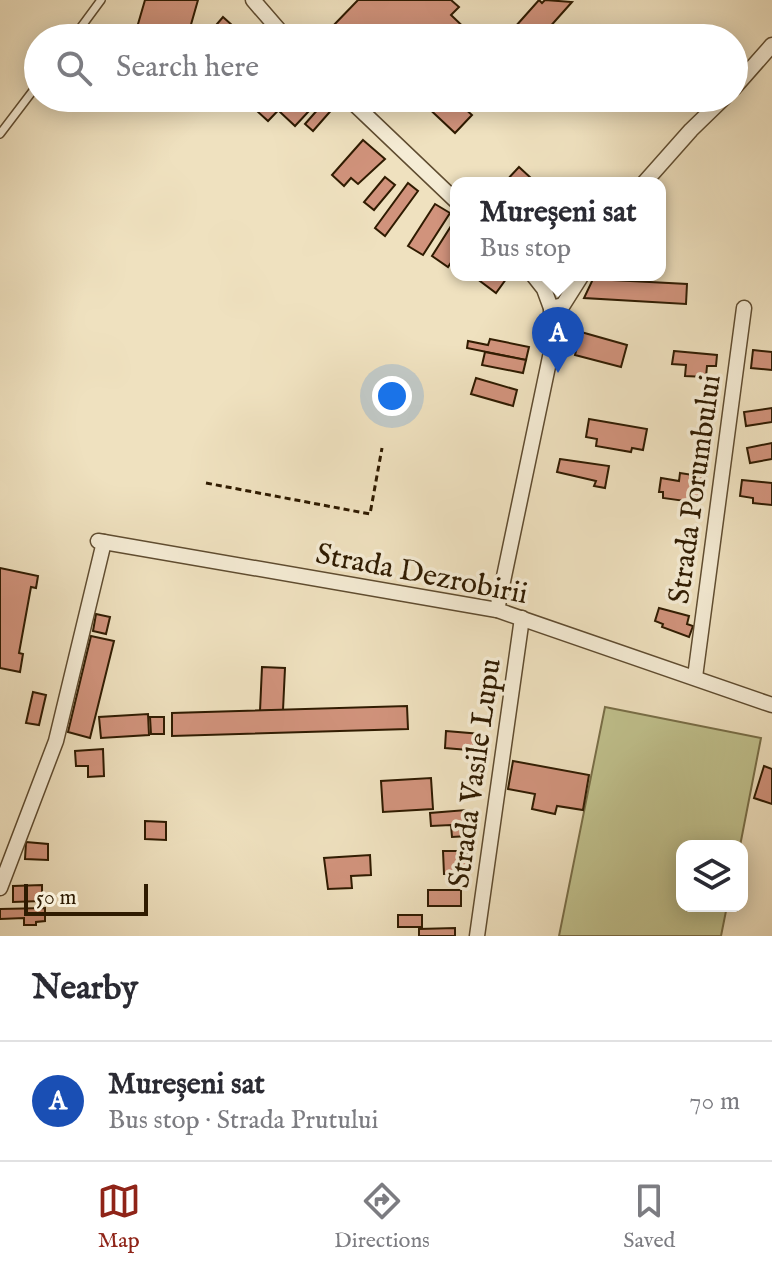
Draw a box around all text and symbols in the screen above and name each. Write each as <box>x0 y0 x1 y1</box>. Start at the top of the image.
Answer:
search box <box>24 24 748 112</box>
icon: search <box>52 46 96 90</box>
text: Search here <box>116 49 259 87</box>
popup <box>450 177 666 281</box>
text: Mureșeni sat <box>480 194 636 232</box>
text: Bus stop <box>480 232 571 265</box>
pin: A <box>532 307 584 373</box>
street label: Strada Porumbului <box>661 372 731 606</box>
your location <box>372 376 412 416</box>
street label: Strada Dezrobirii <box>312 536 531 614</box>
street label: Strada Vasile Lupu <box>441 656 511 890</box>
map controls <box>676 840 748 912</box>
button: layers <box>676 840 748 912</box>
scale bar <box>24 880 148 916</box>
text: 50 m <box>36 884 77 912</box>
text: Nearby <box>32 967 138 1010</box>
text: Mureșeni sat <box>108 1066 265 1104</box>
text: A <box>49 1085 67 1118</box>
text: 70 m <box>689 1085 740 1118</box>
text: Bus stop · Strada Prutului <box>108 1104 378 1137</box>
tab: Map <box>97 1179 141 1255</box>
tab: Directions <box>334 1179 430 1255</box>
tab: Saved <box>623 1179 675 1255</box>

